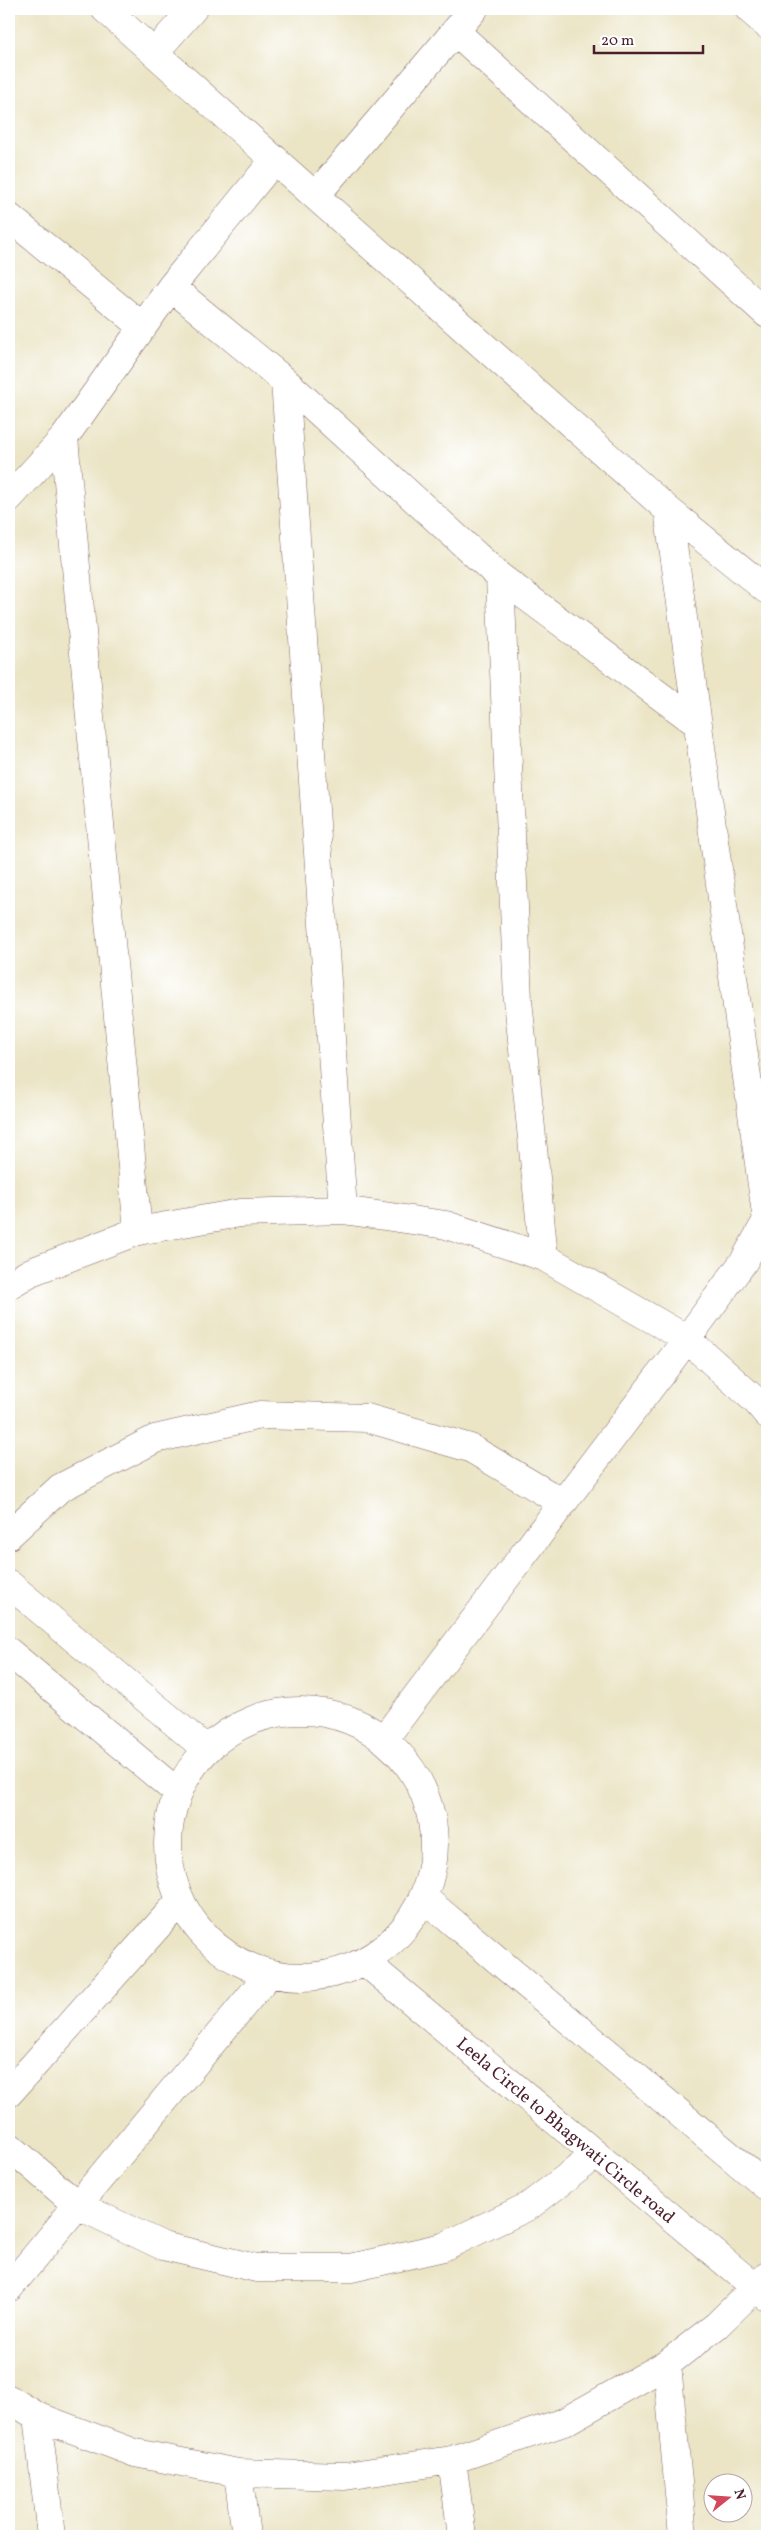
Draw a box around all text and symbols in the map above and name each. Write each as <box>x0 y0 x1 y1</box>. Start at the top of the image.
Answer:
scale bar <box>594 22 702 54</box>
text: 20 m <box>601 31 634 52</box>
street label: Leela Circle to Bhagwati Circle road <box>450 2032 680 2230</box>
north arrow <box>704 2472 754 2522</box>
text: N <box>728 2487 750 2502</box>

